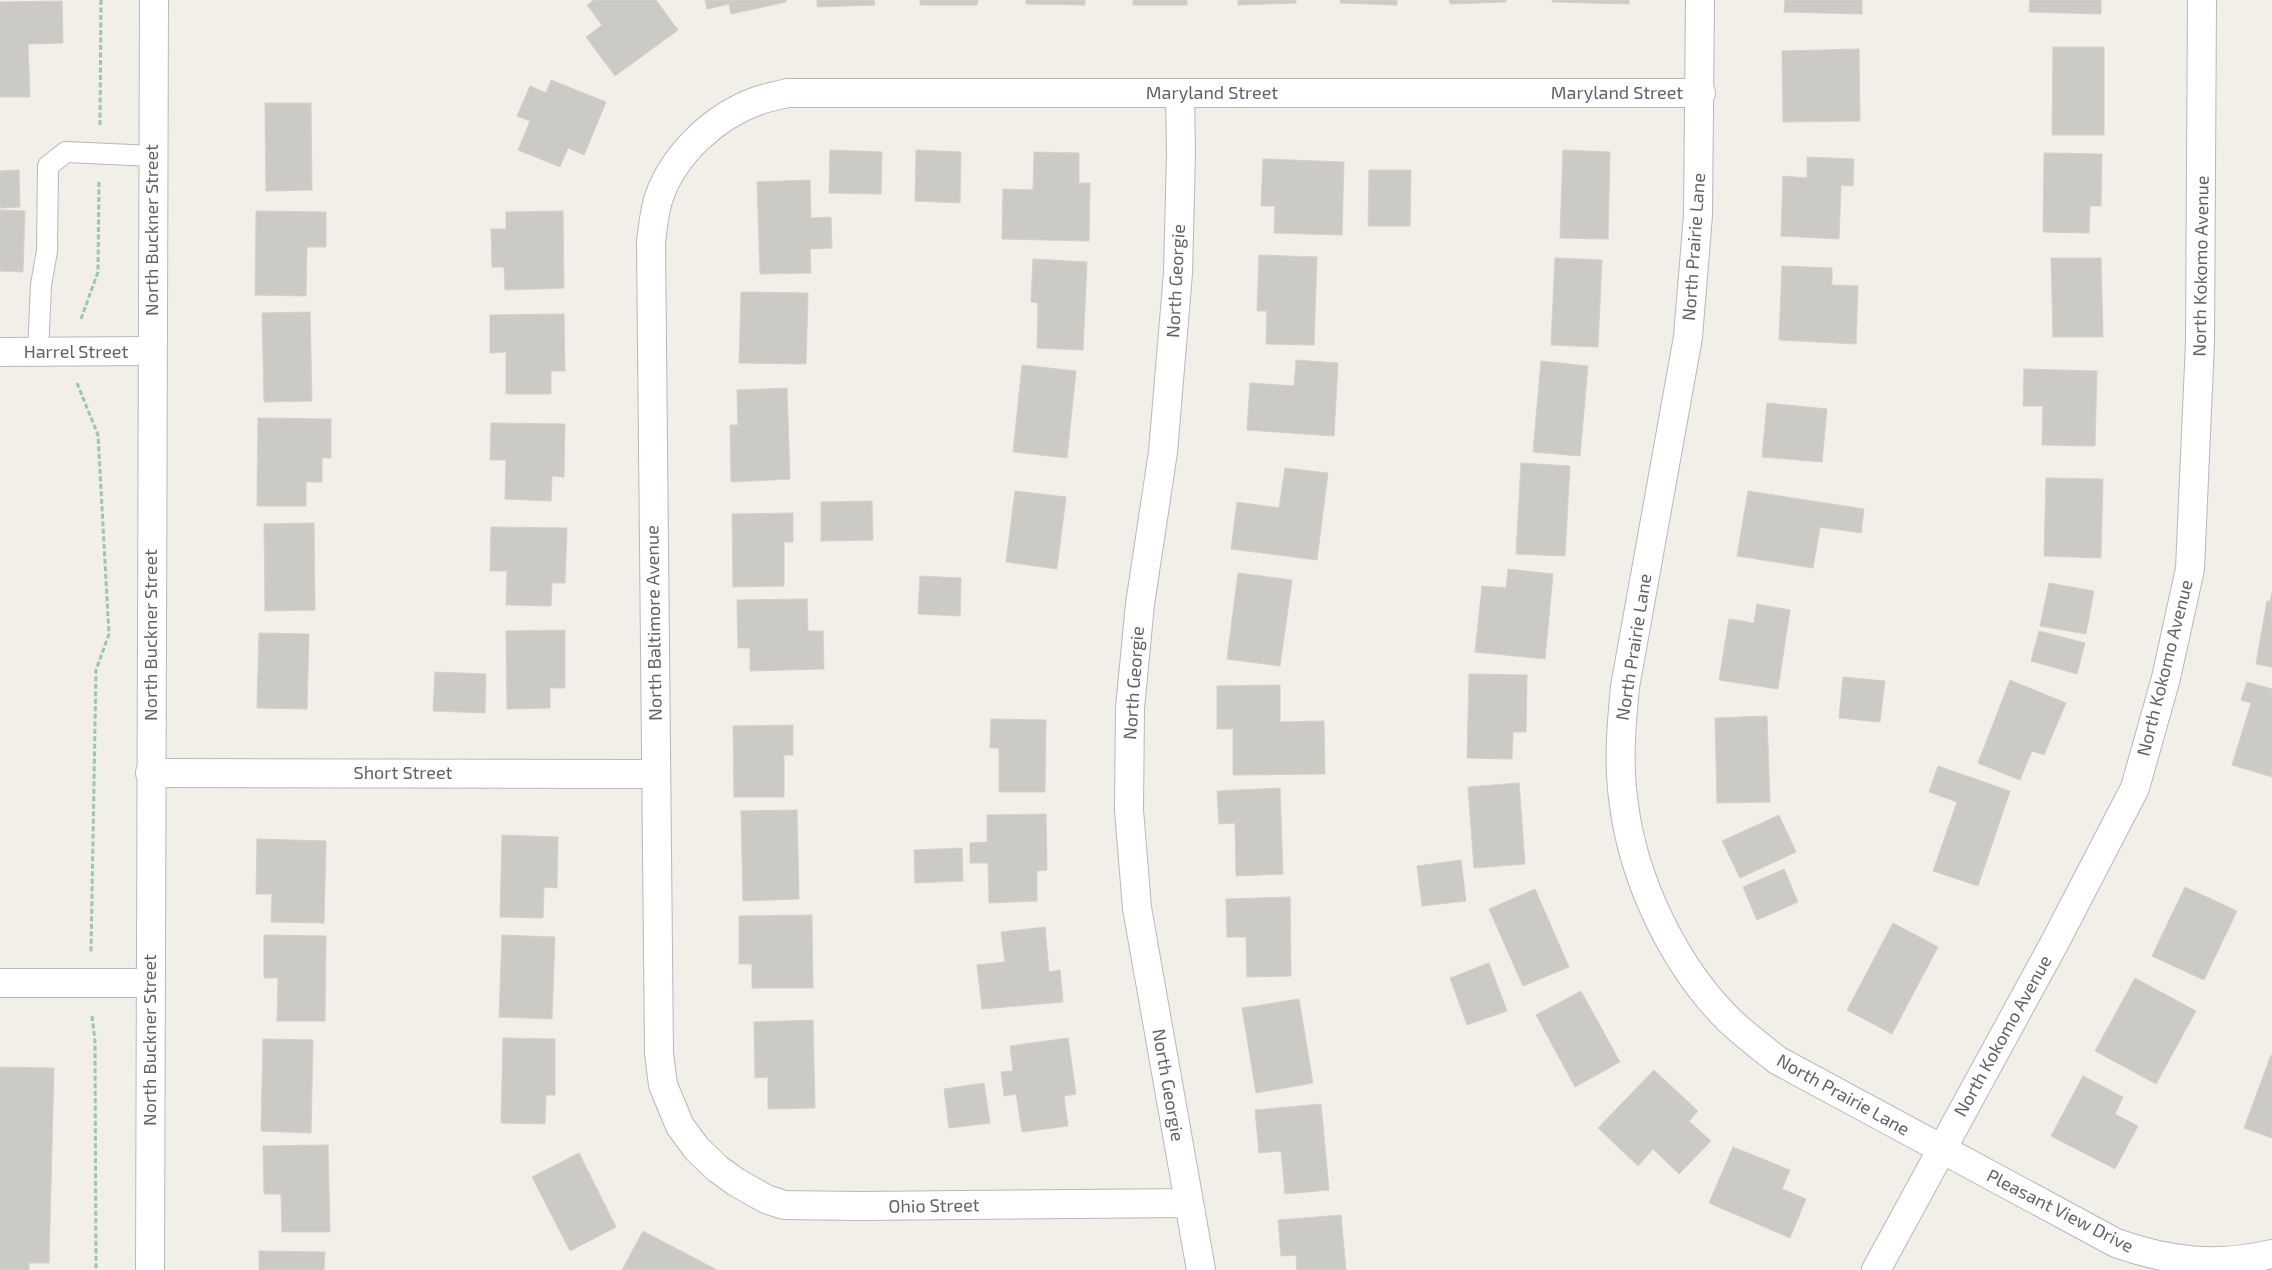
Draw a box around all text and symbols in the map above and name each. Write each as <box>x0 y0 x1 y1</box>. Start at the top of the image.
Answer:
street label: Maryland Street <box>1146 81 1278 103</box>
street label: Maryland Street <box>1551 81 1683 103</box>
street label: North Buckner Street <box>140 144 162 316</box>
street label: North Prairie Lane <box>1677 172 1709 322</box>
street label: North Kokomo Avenue <box>2187 175 2213 357</box>
street label: North Georgie <box>1161 223 1189 338</box>
street label: Harrel Street <box>24 340 128 362</box>
street label: North Baltimore Avenue <box>640 525 666 721</box>
street label: North Buckner Street <box>139 549 161 721</box>
street label: North Prairie Lane <box>1611 572 1655 722</box>
street label: North Kokomo Avenue <box>2131 577 2197 758</box>
street label: North Georgie <box>1118 625 1148 741</box>
street label: Short Street <box>354 761 453 783</box>
street label: North Kokomo Avenue <box>1949 951 2056 1120</box>
street label: North Buckner Street <box>138 954 160 1126</box>
street label: North Georgie <box>1148 1027 1190 1143</box>
street label: North Prairie Lane <box>1773 1049 1914 1140</box>
street label: Pleasant View Drive <box>1983 1164 2138 1257</box>
street label: Ohio Street <box>888 1193 980 1217</box>

